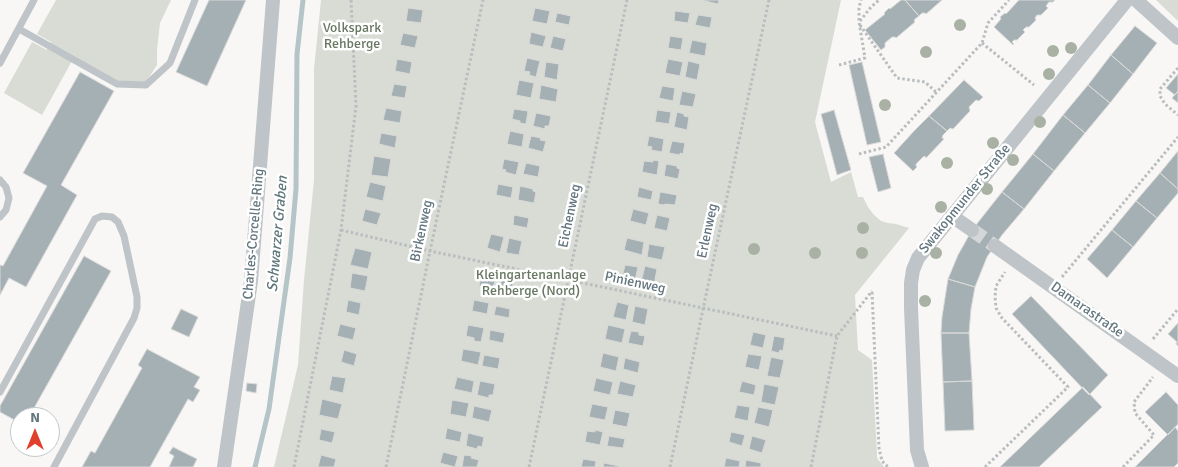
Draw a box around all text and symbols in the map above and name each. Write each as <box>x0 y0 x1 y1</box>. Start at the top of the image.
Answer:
park label: Volkspark Rehberge <box>323 20 381 52</box>
street label: Swakopmunder Straße <box>916 141 1014 257</box>
street label: Charles-Corcelle-Ring <box>240 168 268 300</box>
water label: Schwarzer Graben <box>264 175 292 293</box>
street label: Eichenweg <box>555 183 585 249</box>
street label: Birkenweg <box>407 198 437 264</box>
street label: Erlenweg <box>694 202 722 260</box>
park label: Kleingartenanlage Rehberge (Nord) <box>476 267 586 300</box>
street label: Pinienweg <box>603 268 667 298</box>
street label: Damarastraße <box>1047 279 1127 341</box>
north arrow <box>10 407 60 457</box>
text: N <box>30 409 40 426</box>

